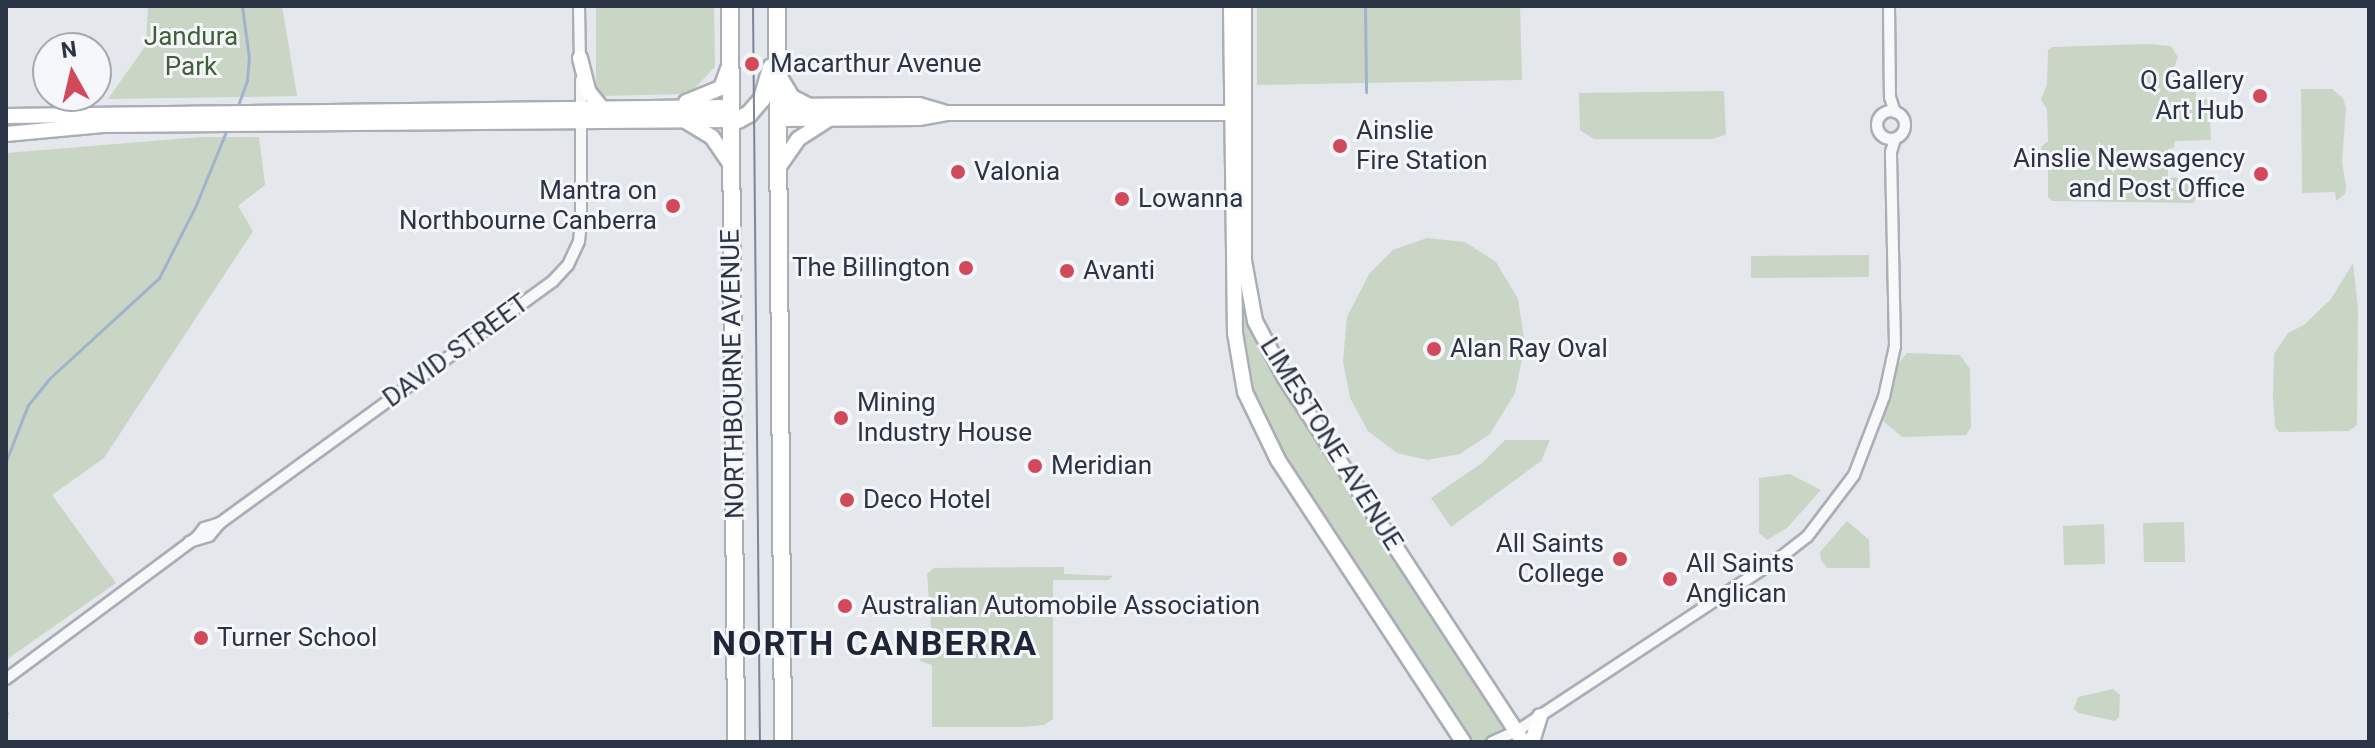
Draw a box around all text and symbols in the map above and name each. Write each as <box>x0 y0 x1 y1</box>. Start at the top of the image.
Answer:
park label: Jandura Park <box>144 21 238 82</box>
north arrow <box>32 32 112 112</box>
text: N <box>59 36 78 63</box>
place label: Macarthur Avenue <box>770 48 981 80</box>
marker: Macarthur Avenue <box>741 53 763 75</box>
place label: Q Gallery Art Hub <box>2140 65 2244 126</box>
marker: Q Gallery Art Hub <box>2251 87 2269 105</box>
place label: Ainslie Fire Station <box>1356 115 1488 176</box>
marker: Ainslie Fire Station <box>1331 137 1349 155</box>
place label: Ainslie Newsagency and Post Office <box>2013 143 2245 204</box>
place label: Valonia <box>974 156 1060 188</box>
marker: Valonia <box>949 163 967 181</box>
marker: Ainslie Newsagency and Post Office <box>2252 165 2270 183</box>
place label: Mantra on Northbourne Canberra <box>399 175 657 236</box>
place label: Lowanna <box>1138 183 1243 215</box>
marker: Lowanna <box>1113 190 1131 208</box>
marker: Mantra on Northbourne Canberra <box>664 197 682 215</box>
street label: NORTHBOURNE AVENUE <box>715 229 751 519</box>
place label: The Billington <box>792 252 950 284</box>
place label: Avanti <box>1083 255 1155 287</box>
marker: The Billington <box>957 259 975 277</box>
marker: Avanti <box>1058 262 1076 280</box>
street label: DAVID STREET <box>377 288 535 414</box>
street label: LIMESTONE AVENUE <box>1253 332 1409 556</box>
place label: Alan Ray Oval <box>1450 333 1608 365</box>
marker: Alan Ray Oval <box>1425 340 1443 358</box>
place label: Mining Industry House <box>857 387 1032 448</box>
marker: Mining Industry House <box>832 409 850 427</box>
place label: Meridian <box>1051 450 1152 482</box>
marker: Meridian <box>1026 457 1044 475</box>
place label: Deco Hotel <box>863 484 991 516</box>
marker: Deco Hotel <box>838 491 856 509</box>
place label: All Saints College <box>1496 528 1604 590</box>
place label: All Saints Anglican <box>1686 548 1794 610</box>
marker: All Saints College <box>1611 550 1629 568</box>
marker: All Saints Anglican <box>1661 570 1679 588</box>
place label: Australian Automobile Association <box>861 590 1260 622</box>
marker: Australian Automobile Association <box>836 597 854 615</box>
place label: Turner School <box>217 622 377 654</box>
district label: NORTH CANBERRA <box>712 624 1038 664</box>
marker: Turner School <box>192 629 210 647</box>

